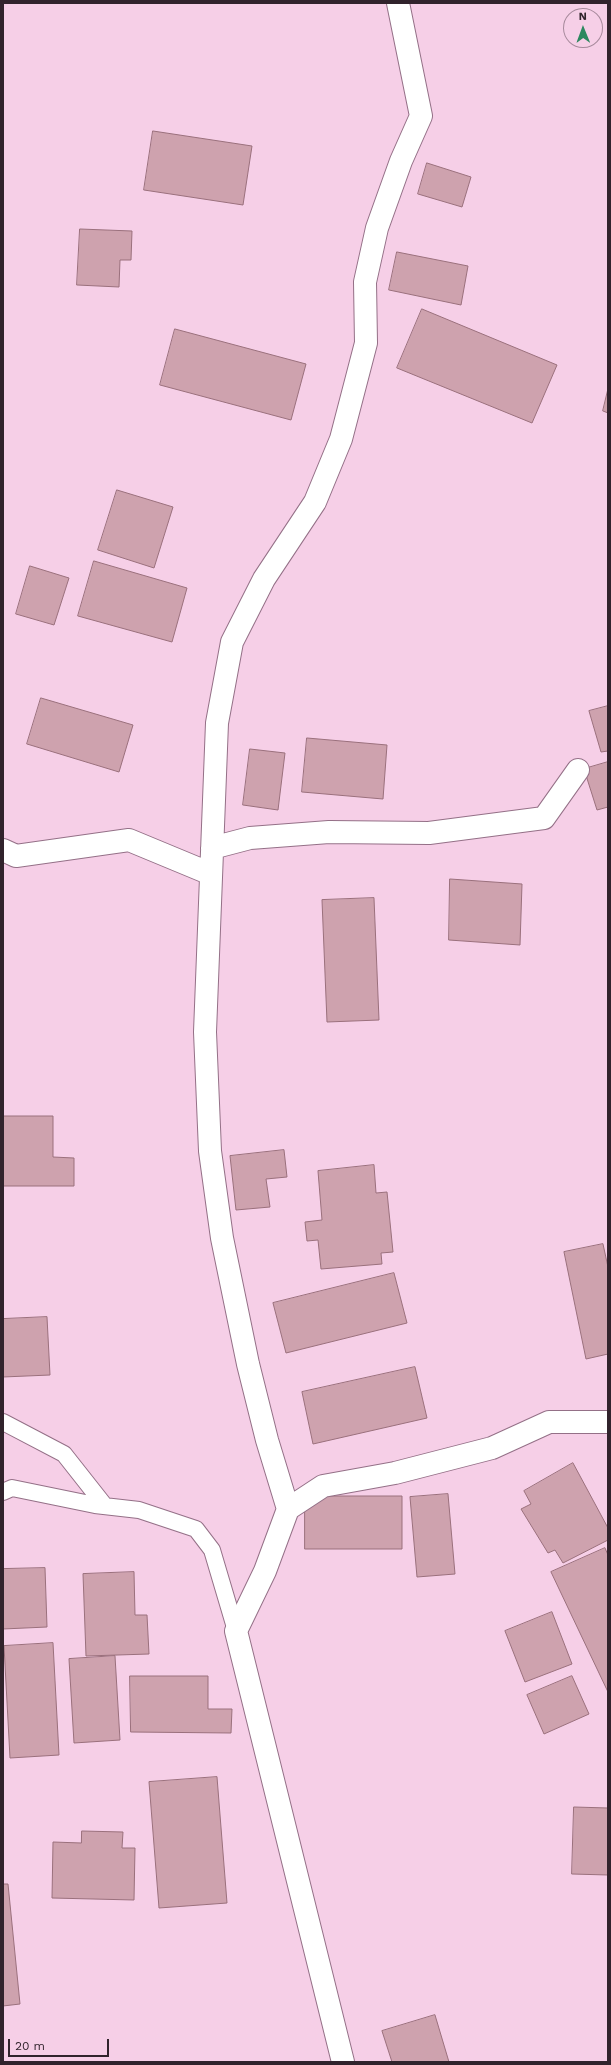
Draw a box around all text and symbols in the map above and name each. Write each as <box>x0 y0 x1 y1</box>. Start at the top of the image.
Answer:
north arrow <box>563 8 603 48</box>
text: N <box>579 10 587 23</box>
scale bar <box>10 2031 111 2057</box>
text: 20 m <box>15 2039 45 2053</box>

